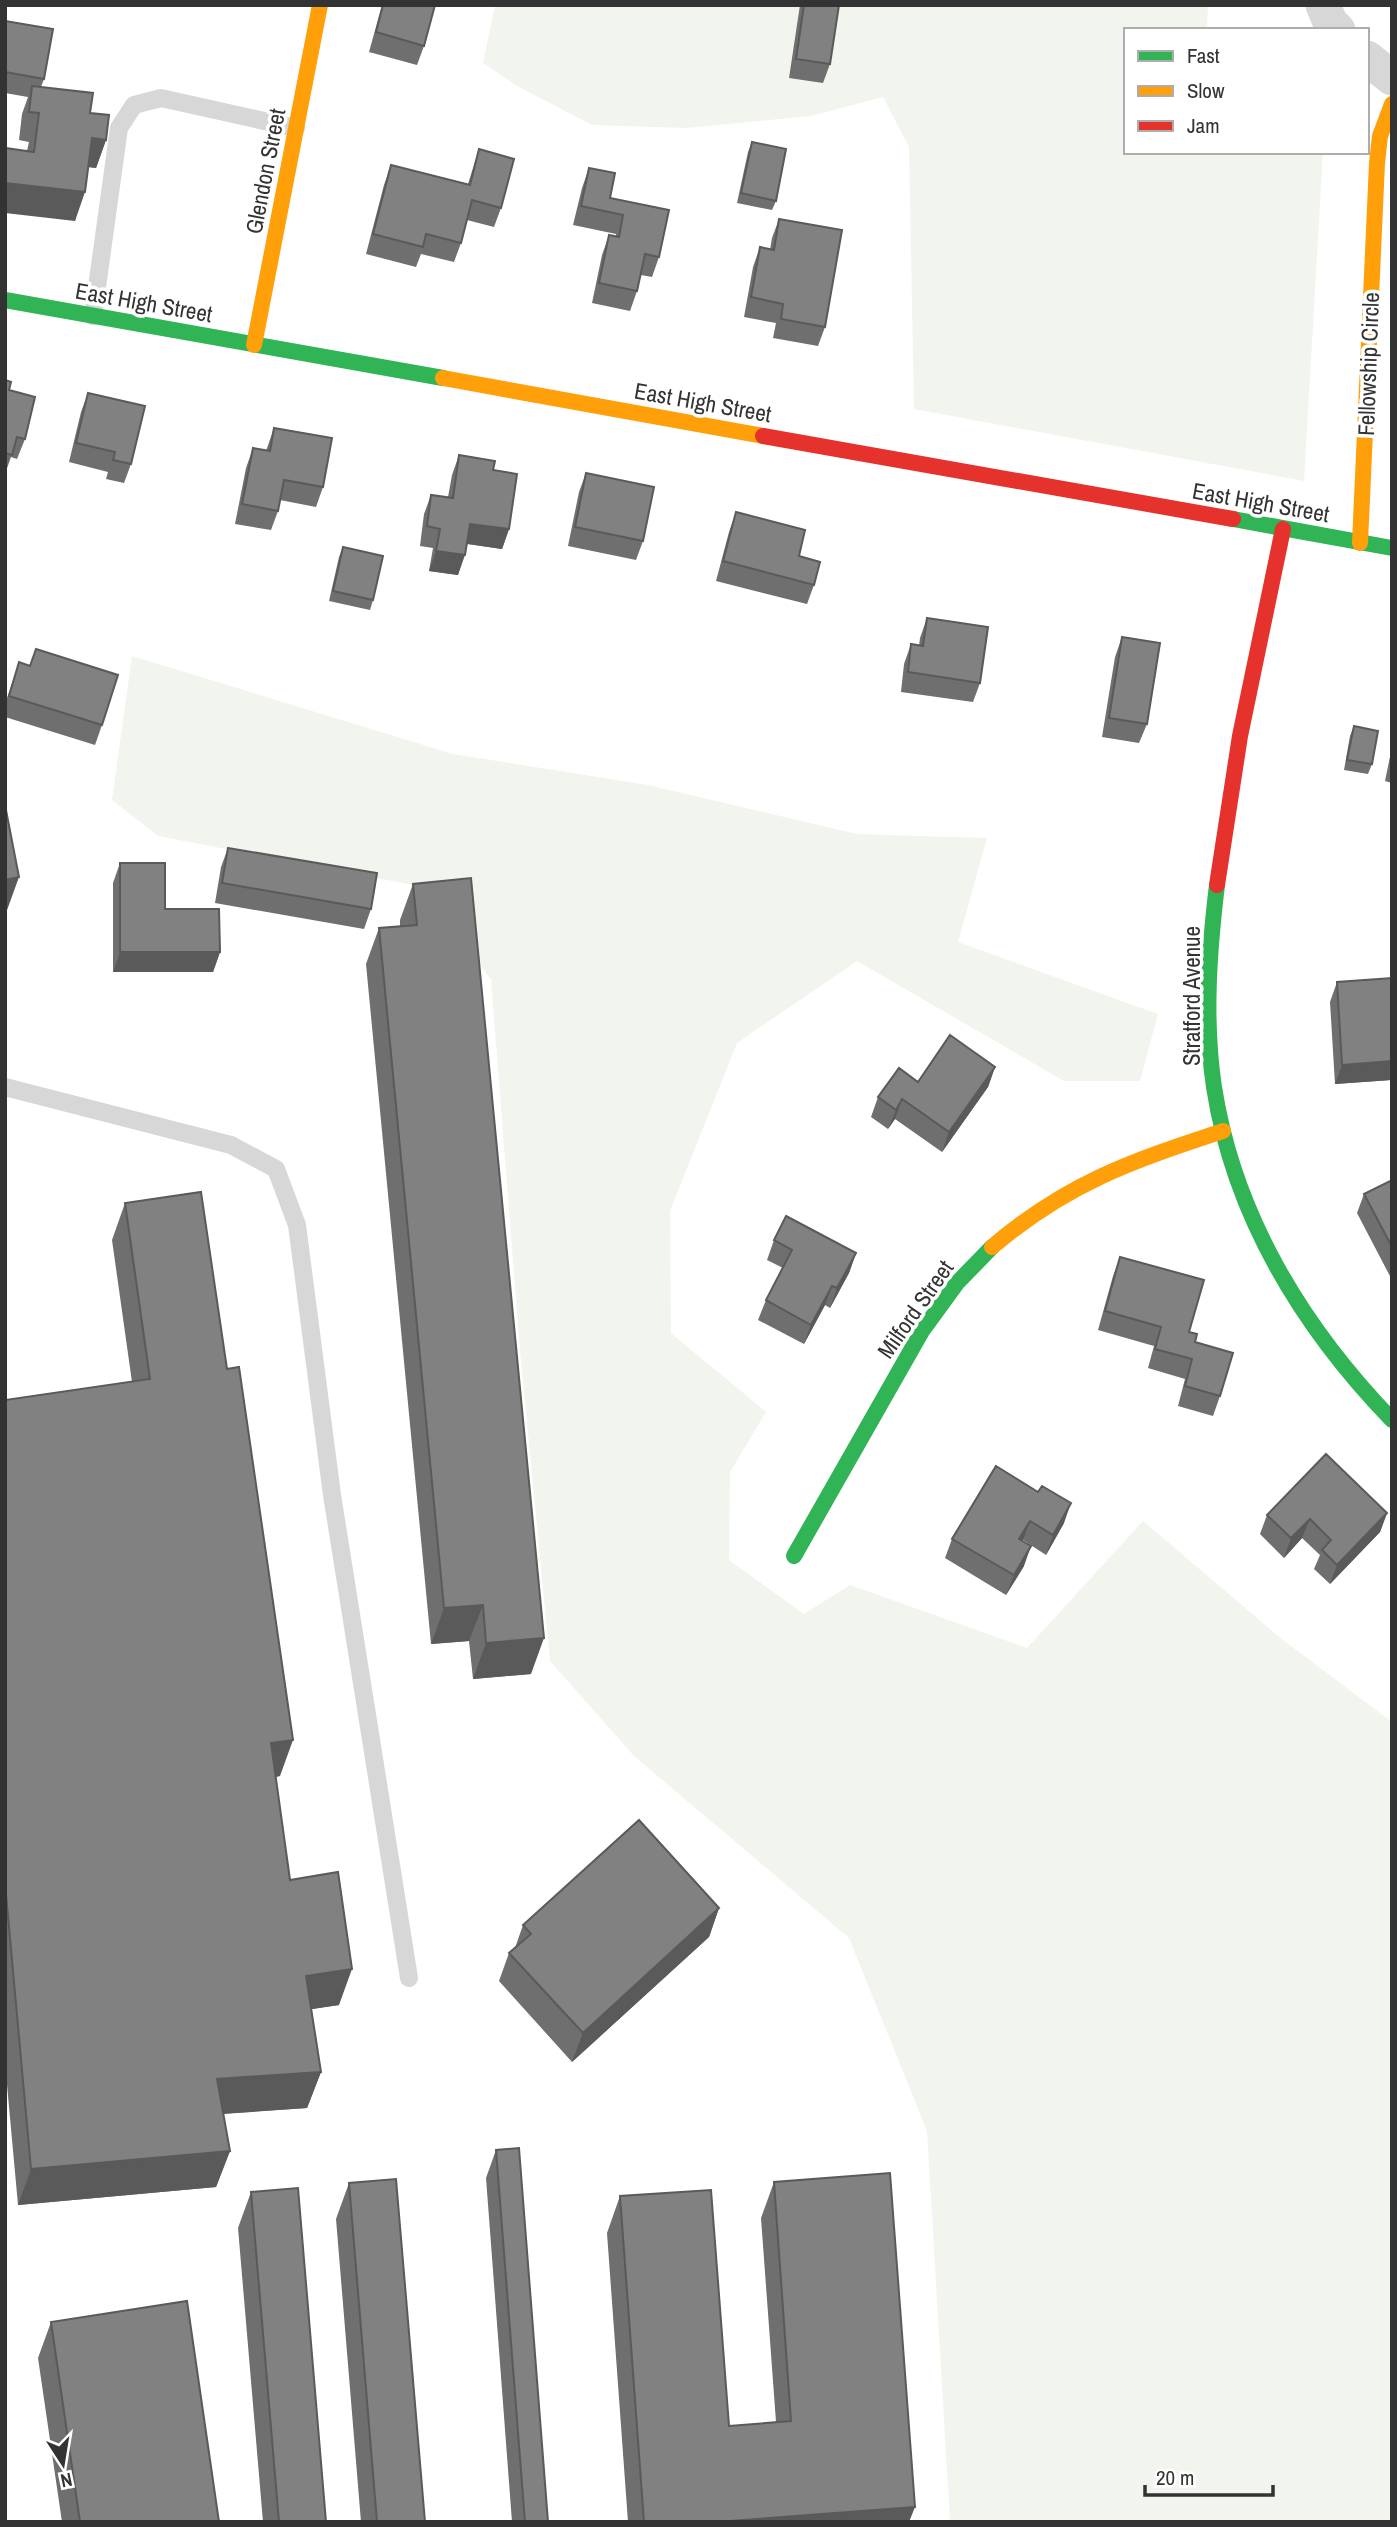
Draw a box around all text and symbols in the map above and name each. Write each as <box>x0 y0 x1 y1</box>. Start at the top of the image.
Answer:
legend <box>1124 28 1369 154</box>
text: Fast <box>1187 41 1220 70</box>
text: Slow <box>1187 76 1225 105</box>
street label: Glendon Street <box>238 106 292 236</box>
text: Jam <box>1187 111 1220 140</box>
street label: East High Street <box>73 275 215 329</box>
street label: Fellowship Circle <box>1350 292 1386 436</box>
street label: East High Street <box>632 375 774 429</box>
street label: East High Street <box>1190 475 1332 529</box>
street label: Stratford Avenue <box>1176 926 1207 1066</box>
street label: Milford Street <box>870 1254 960 1364</box>
north arrow <box>28 2429 98 2499</box>
scale bar <box>1145 2454 1273 2498</box>
text: 20 m <box>1156 2463 1194 2492</box>
text: N <box>58 2467 75 2495</box>

